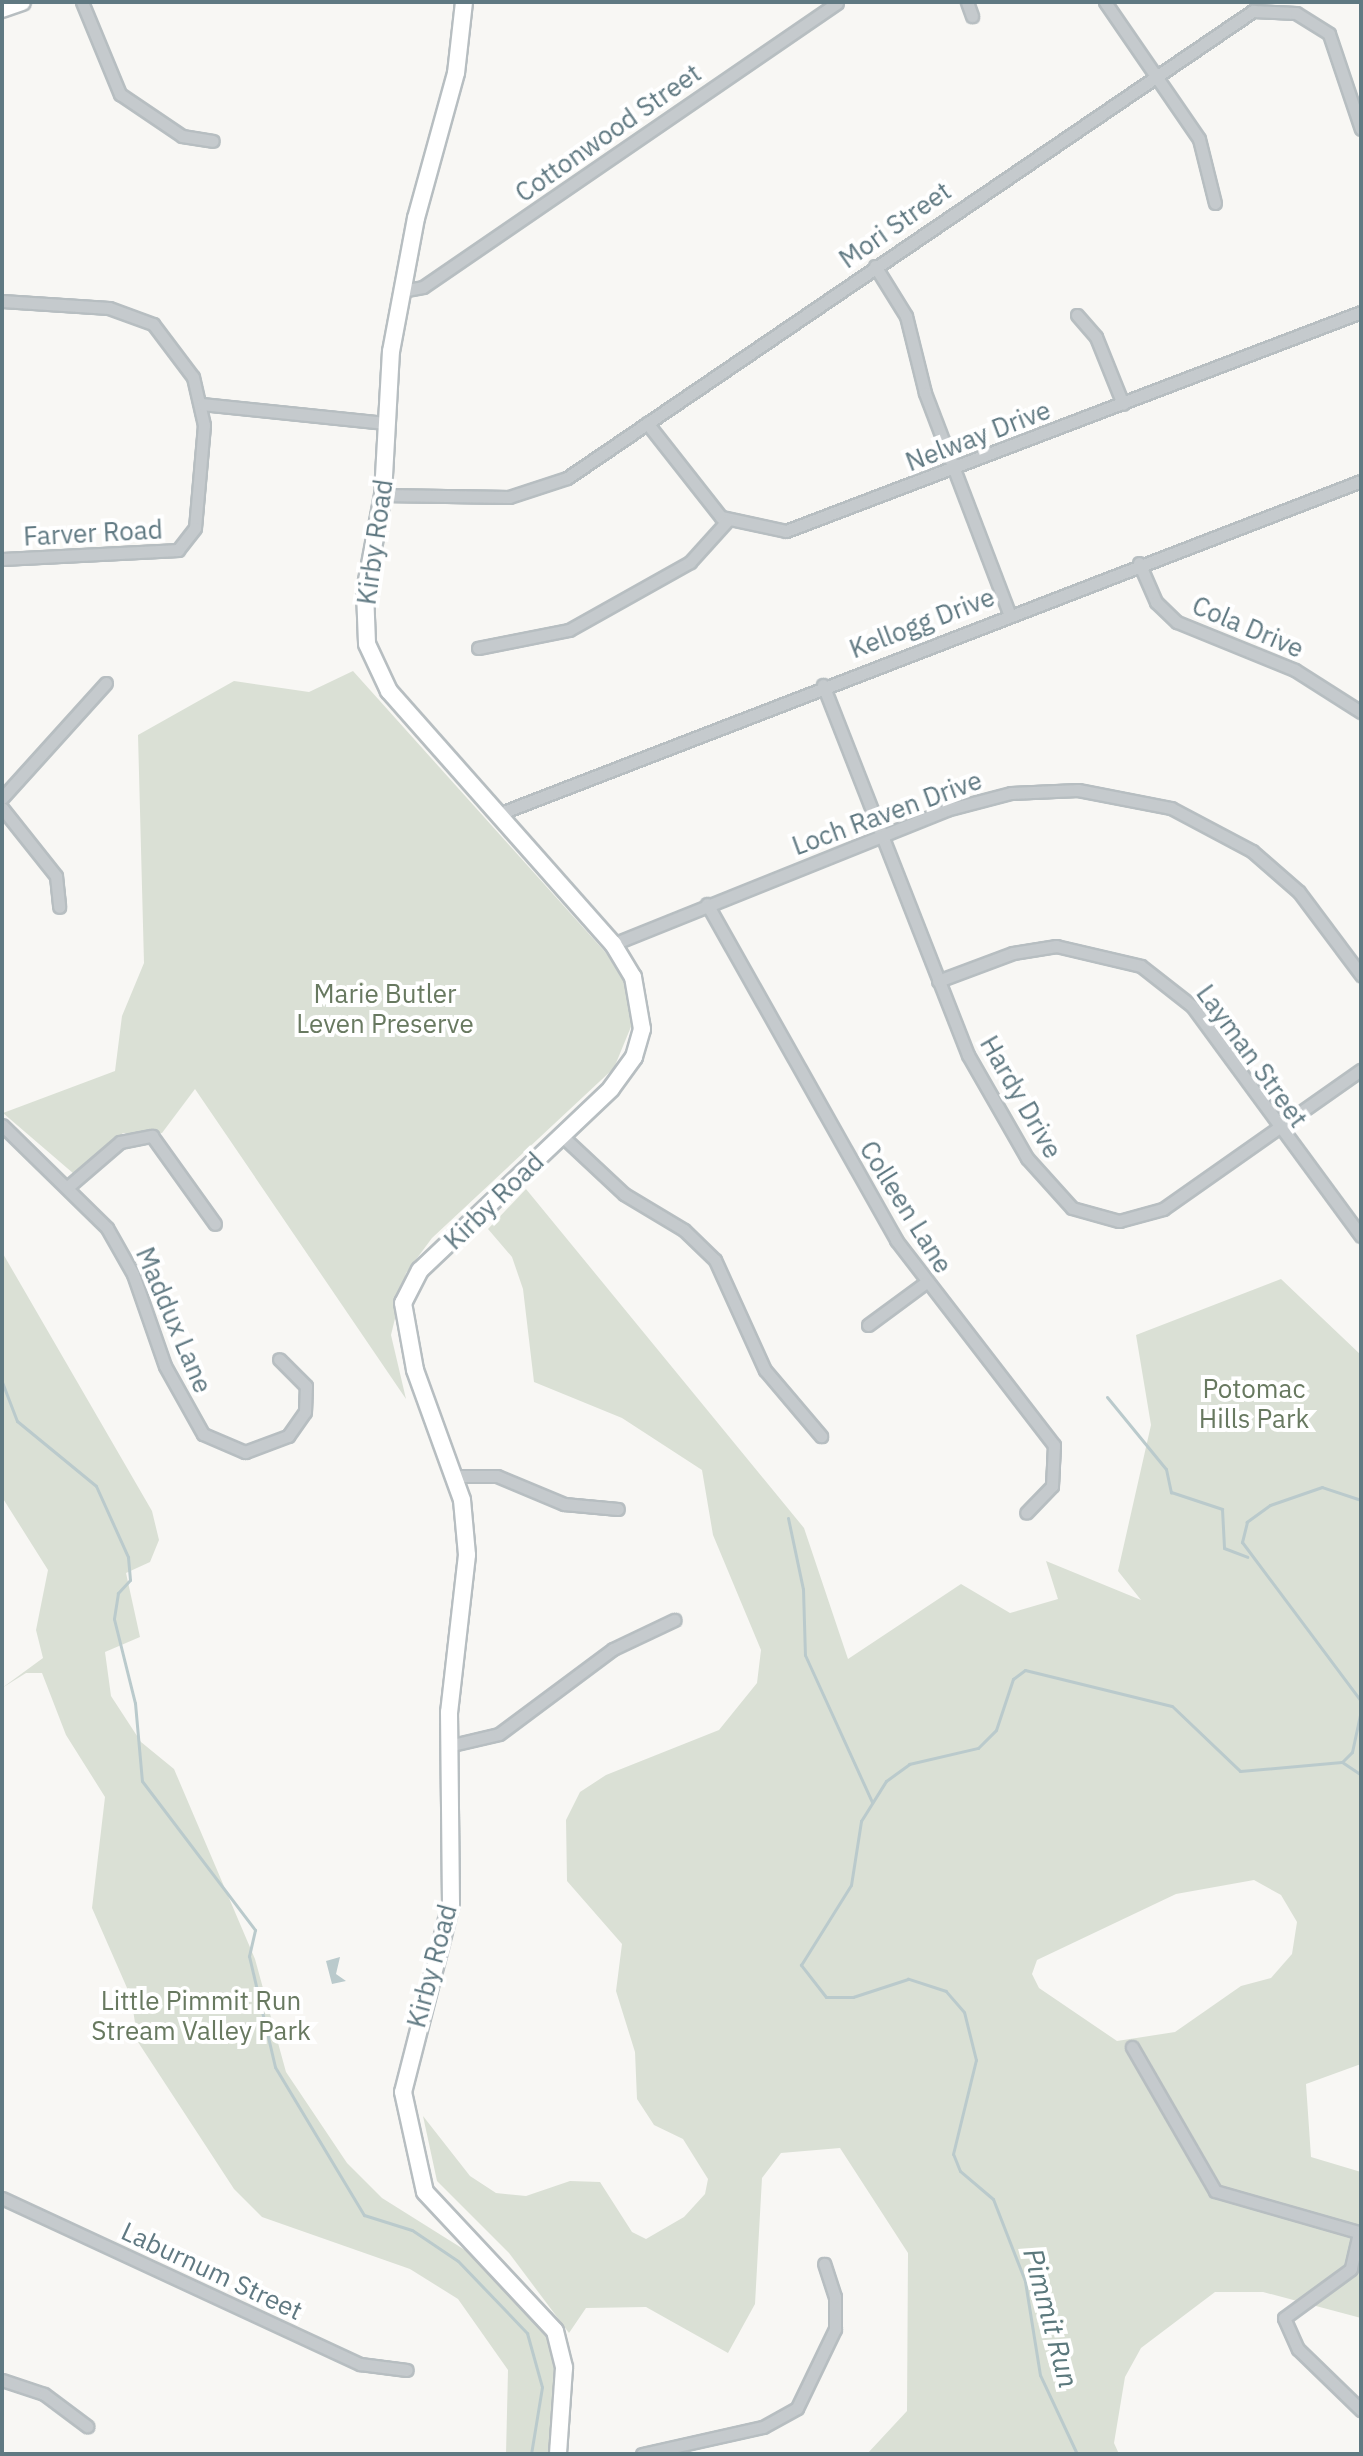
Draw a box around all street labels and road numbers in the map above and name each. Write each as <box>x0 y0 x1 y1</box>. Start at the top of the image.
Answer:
street label: Cottonwood Street <box>509 57 707 209</box>
street label: Mori Street <box>833 175 957 275</box>
street label: Nelway Drive <box>901 394 1055 478</box>
street label: Kirby Road <box>351 477 399 607</box>
street label: Farver Road <box>23 514 163 552</box>
street label: Kellogg Drive <box>845 581 999 665</box>
street label: Cola Drive <box>1188 590 1308 664</box>
street label: Loch Raven Drive <box>788 764 986 862</box>
street label: Layman Street <box>1190 979 1314 1133</box>
street label: Hardy Drive <box>973 1030 1069 1164</box>
street label: Colleen Lane <box>853 1135 959 1279</box>
street label: Kirby Road <box>438 1146 550 1256</box>
street label: Maddux Lane <box>129 1242 219 1398</box>
street label: Kirby Road <box>401 1901 463 2031</box>
street label: Laburnum Street <box>117 2215 307 2327</box>

